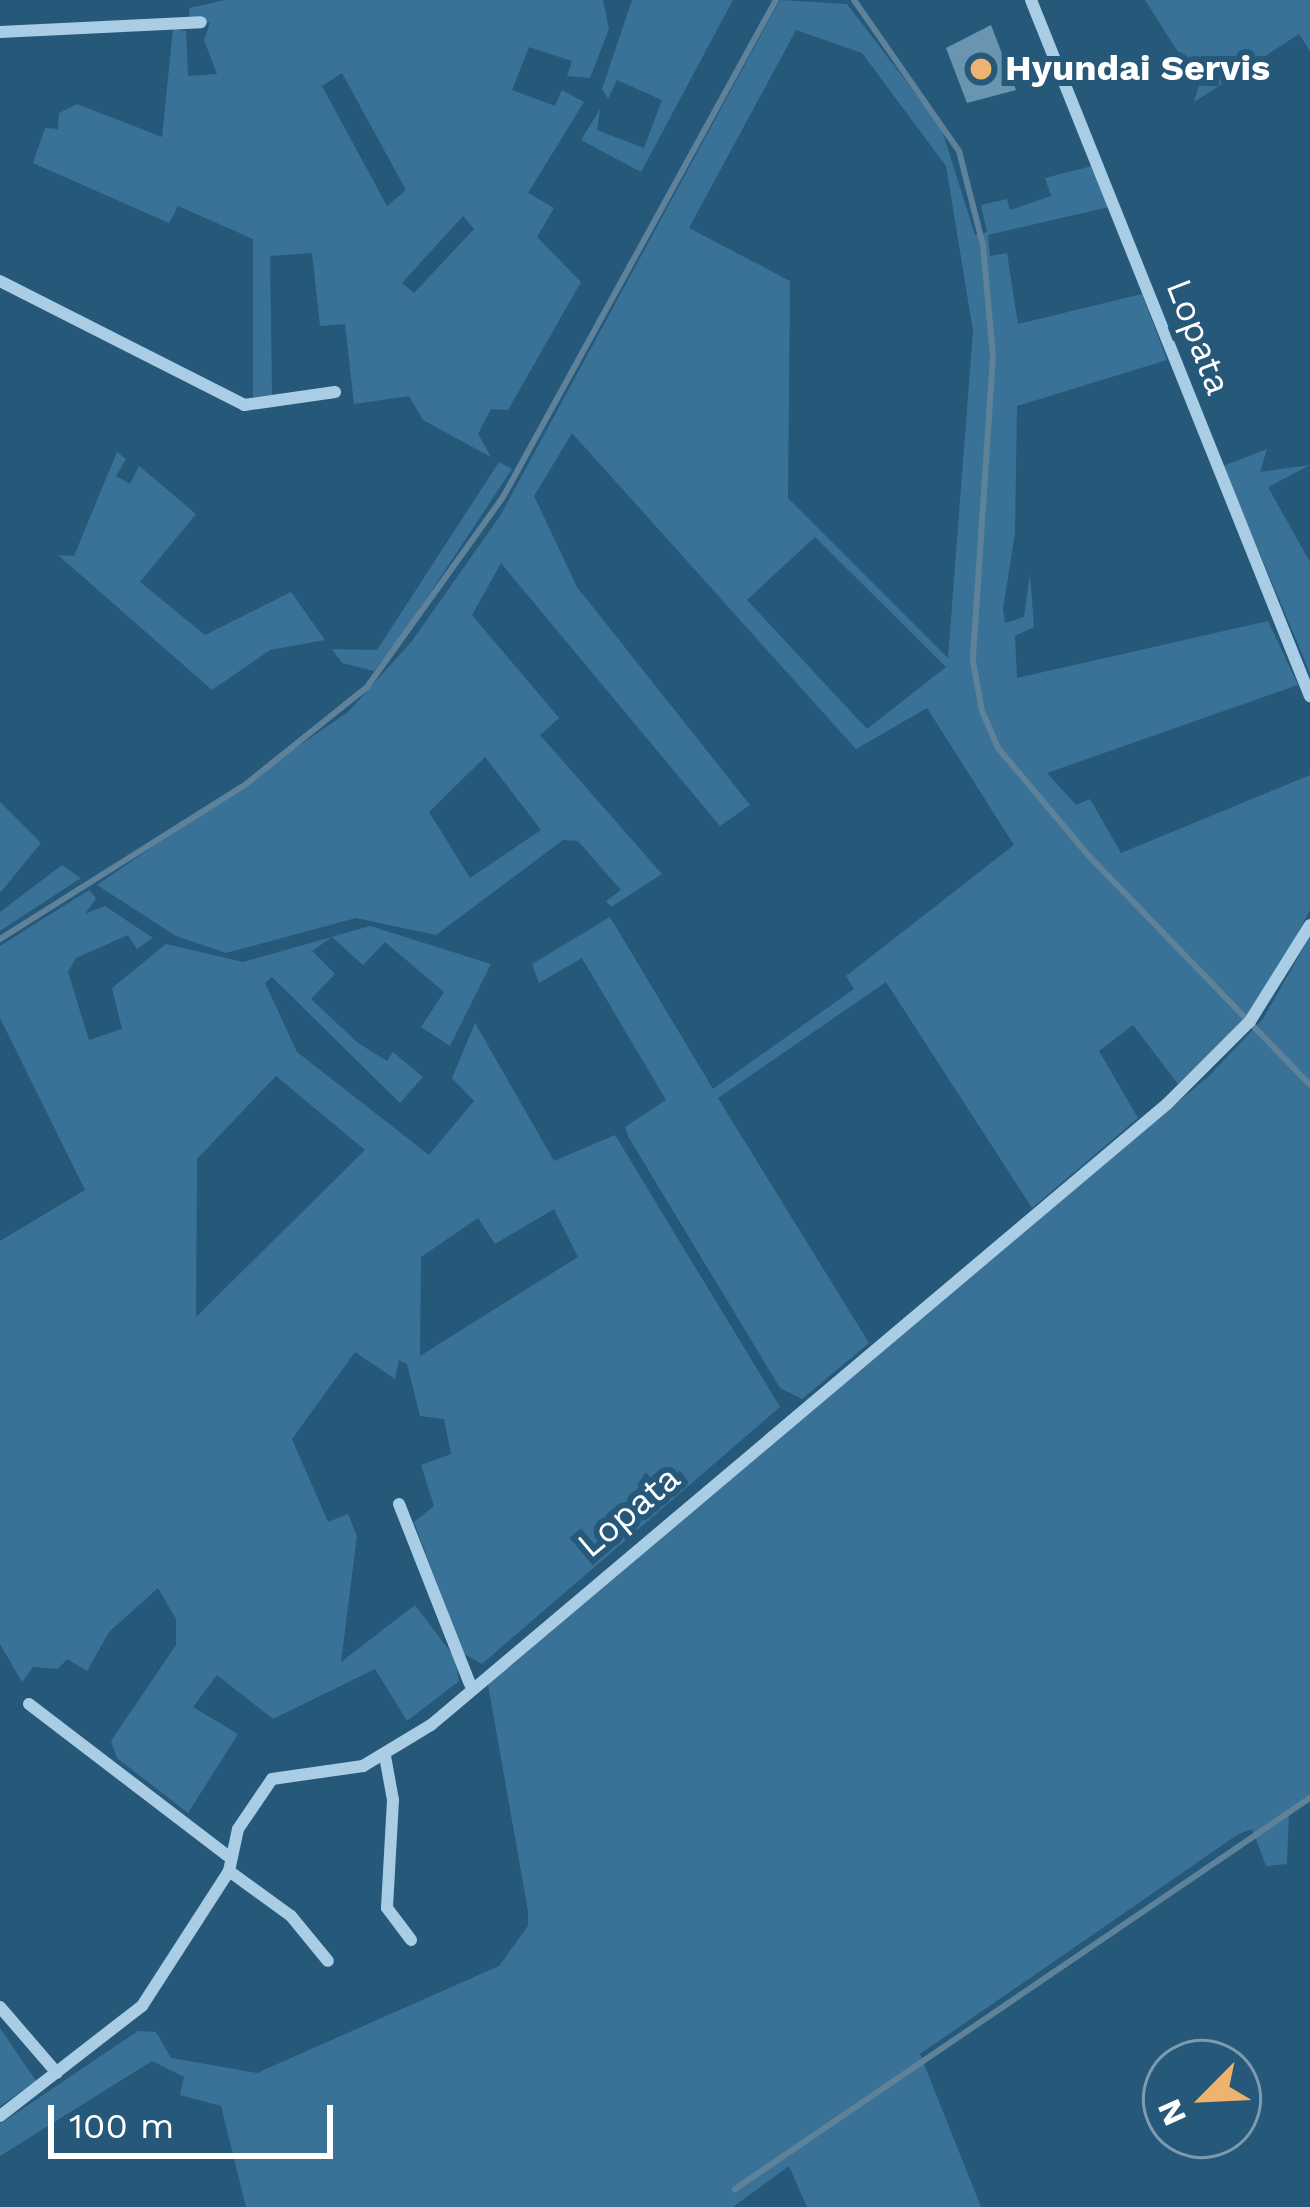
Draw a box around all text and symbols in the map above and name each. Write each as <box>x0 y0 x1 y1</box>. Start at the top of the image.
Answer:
place label: Hyundai Servis <box>1005 47 1270 91</box>
marker: Hyundai Servis <box>968 56 994 82</box>
street label: Lopata <box>1156 273 1240 401</box>
street label: Lopata <box>569 1457 689 1567</box>
north arrow <box>1142 2039 1262 2159</box>
scale bar <box>54 2081 339 2155</box>
text: N <box>1149 2094 1194 2132</box>
text: 100 m <box>69 2105 174 2147</box>

